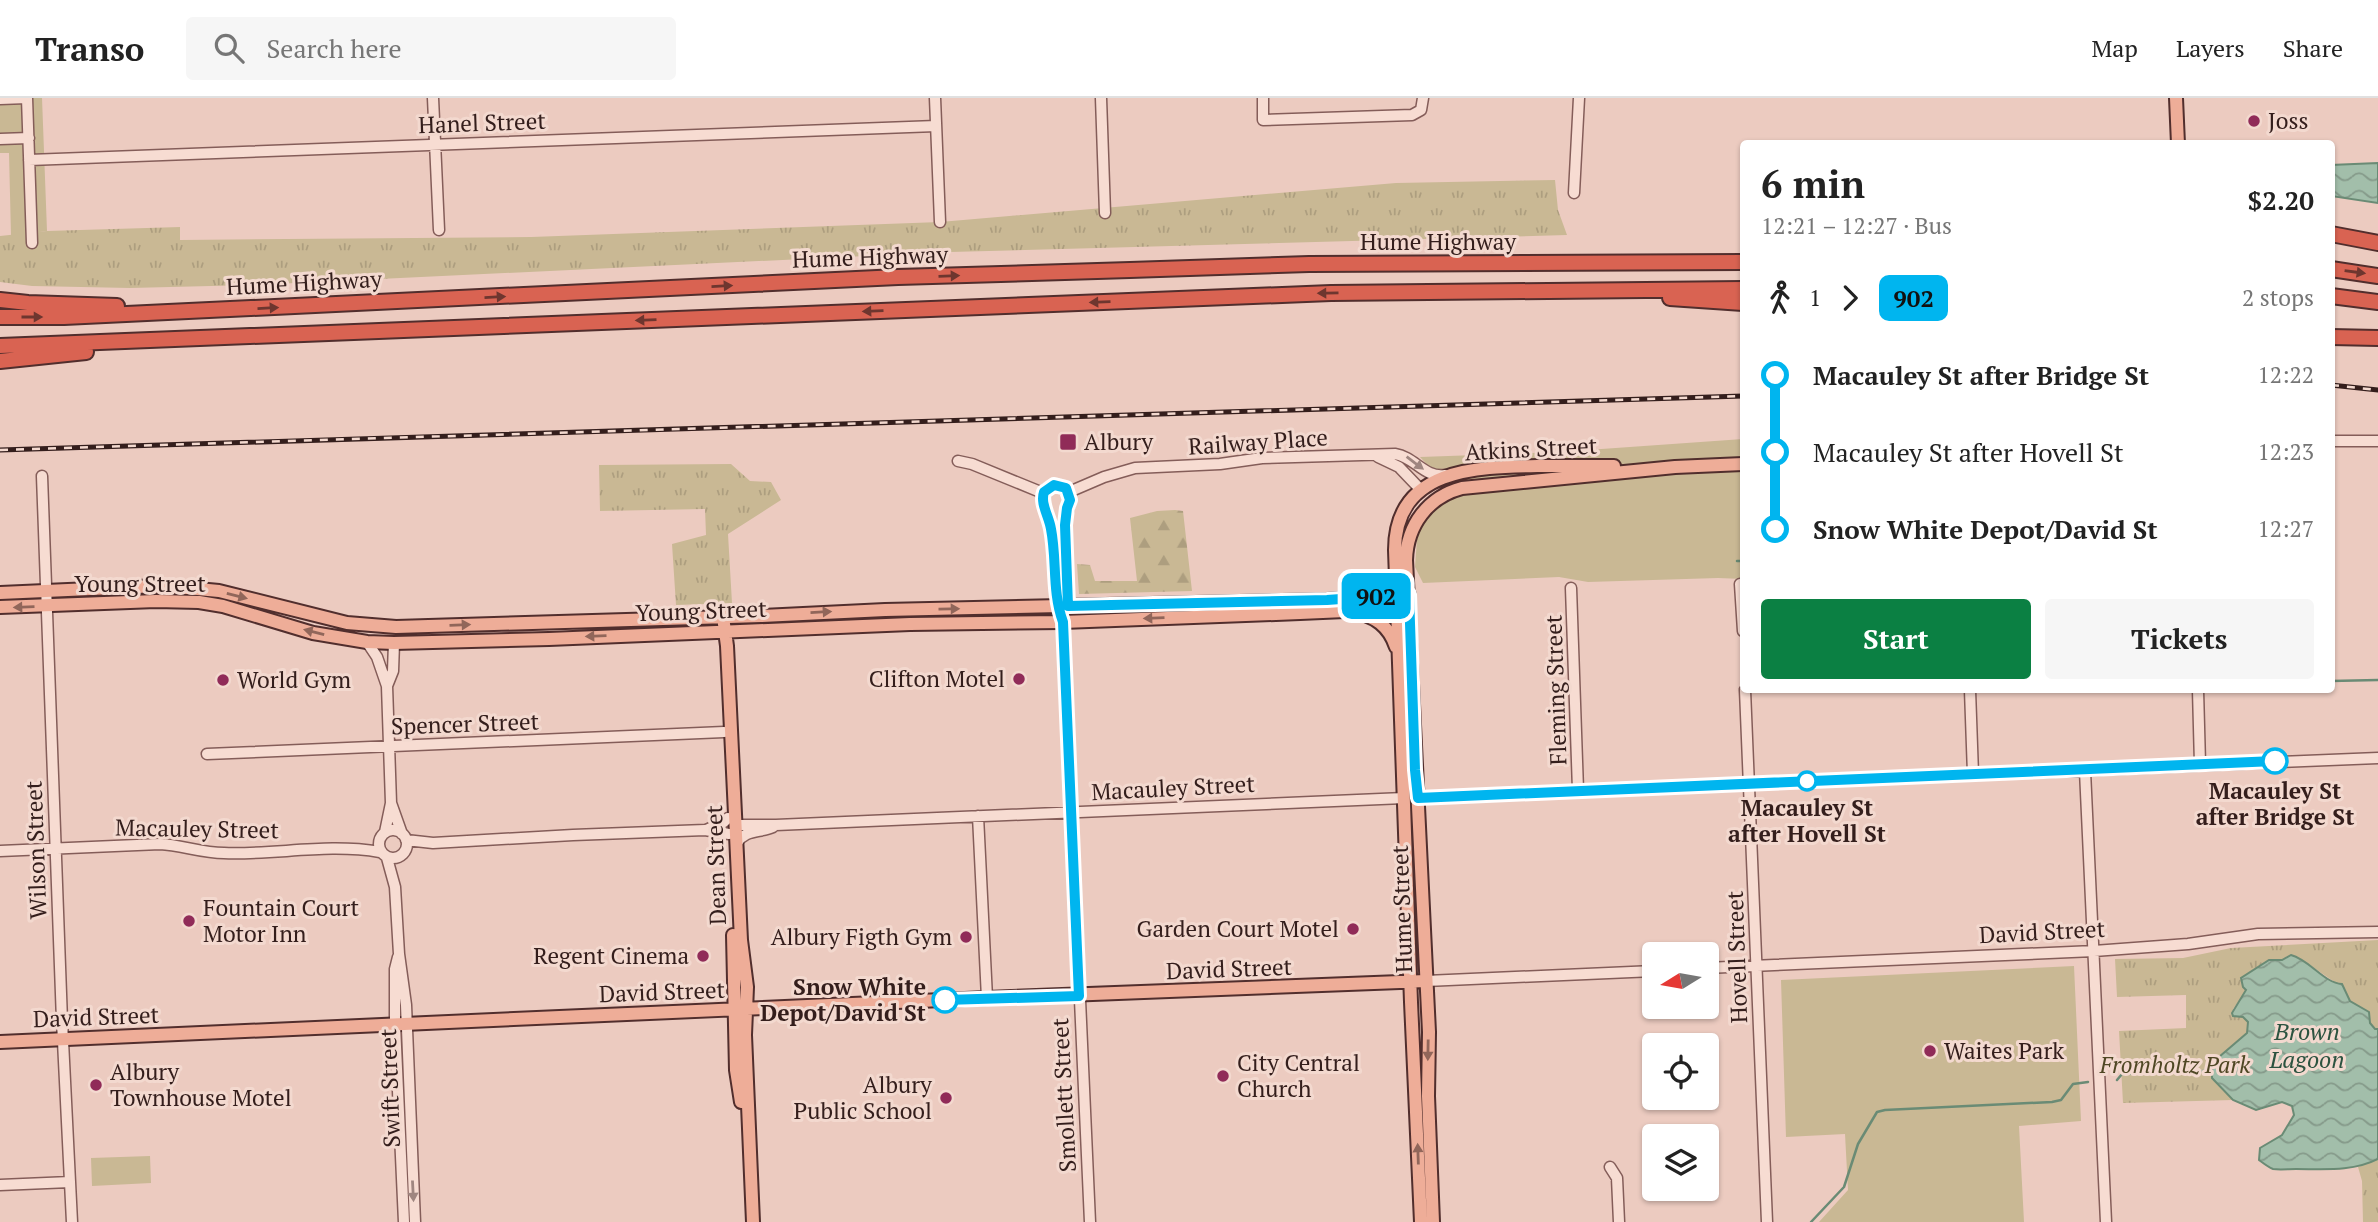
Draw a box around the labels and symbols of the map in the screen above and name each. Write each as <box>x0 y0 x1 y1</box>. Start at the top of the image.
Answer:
street label: Hanel Street <box>418 105 547 140</box>
place label: Joss <box>2268 105 2308 136</box>
marker: Joss <box>2246 113 2262 129</box>
street label: Hume Highway <box>1360 226 1516 257</box>
street label: Hume Highway <box>791 238 949 275</box>
street label: Hume Highway <box>225 263 383 302</box>
one-way arrow <box>2344 267 2366 278</box>
one-way arrow <box>939 270 961 281</box>
one-way arrow <box>711 280 733 291</box>
one-way arrow <box>1317 288 1339 299</box>
one-way arrow <box>484 291 506 302</box>
one-way arrow <box>1089 296 1111 307</box>
one-way arrow <box>257 302 279 313</box>
one-way arrow <box>862 305 884 316</box>
one-way arrow <box>21 311 43 323</box>
one-way arrow <box>635 314 657 325</box>
street label: Railway Place <box>1187 421 1329 462</box>
place label: Albury <box>1084 426 1154 457</box>
street label: Atkins Street <box>1464 430 1598 467</box>
marker: Albury <box>1058 432 1078 452</box>
one-way arrow <box>1406 456 1424 471</box>
street label: Young Street <box>74 568 206 599</box>
line badge: 902 <box>1336 573 1416 619</box>
one-way arrow <box>226 591 248 602</box>
street label: Young Street <box>635 593 768 628</box>
one-way arrow <box>12 601 34 612</box>
one-way arrow <box>938 603 960 614</box>
one-way arrow <box>810 607 832 618</box>
one-way arrow <box>1143 613 1165 624</box>
street label: Fleming Street <box>1537 614 1574 766</box>
one-way arrow <box>450 619 472 630</box>
one-way arrow <box>303 626 325 637</box>
one-way arrow <box>585 631 607 642</box>
place label: Clifton Motel <box>869 663 1005 694</box>
place label: World Gym <box>237 664 351 695</box>
marker: Clifton Motel <box>1011 671 1027 687</box>
marker: World Gym <box>215 672 231 688</box>
street label: Spencer Street <box>390 705 540 742</box>
marker: Macauley St after Bridge St <box>2262 748 2288 774</box>
street label: Macauley Street <box>1090 768 1256 807</box>
marker: Macauley St after Hovell St <box>1797 771 1817 791</box>
place label: Macauley St after Bridge St <box>2196 775 2354 832</box>
street label: Wilson Street <box>18 780 53 920</box>
place label: Macauley St after Hovell St <box>1728 792 1886 849</box>
street label: Dean Street <box>698 804 733 926</box>
street label: Macauley Street <box>115 812 280 845</box>
street label: Hume Street <box>1384 844 1419 974</box>
street label: Hovell Street <box>1719 890 1754 1024</box>
place label: Fountain Court Motor Inn <box>203 892 359 949</box>
marker: Fountain Court Motor Inn <box>181 913 197 929</box>
place label: Garden Court Motel <box>1137 913 1339 944</box>
street label: David Street <box>1978 913 2106 950</box>
place label: Albury Figth Gym <box>771 921 952 952</box>
marker: Garden Court Motel <box>1345 921 1361 937</box>
marker: Albury Figth Gym <box>958 929 974 945</box>
place label: Regent Cinema <box>533 940 689 971</box>
north arrow <box>1642 942 1718 1018</box>
marker: Regent Cinema <box>695 948 711 964</box>
street label: David Street <box>1165 951 1293 986</box>
place label: Snow White Depot/David St <box>760 971 926 1028</box>
street label: David Street <box>598 974 726 1009</box>
marker: Snow White Depot/David St <box>932 987 958 1013</box>
street label: David Street <box>32 999 160 1034</box>
water label: Brown Lagoon <box>2268 1015 2345 1075</box>
street label: Smollett Street <box>1044 1017 1083 1173</box>
street label: Swift Street <box>372 1028 407 1148</box>
place label: Waites Park <box>1944 1035 2064 1066</box>
one-way arrow <box>1422 1039 1434 1061</box>
marker: Waites Park <box>1922 1043 1938 1059</box>
place label: City Central Church <box>1237 1047 1360 1104</box>
park label: Fromholtz Park <box>2099 1049 2251 1080</box>
place label: Albury Townhouse Motel <box>110 1056 292 1113</box>
marker: City Central Church <box>1215 1068 1231 1084</box>
place label: Albury Public School <box>794 1069 932 1126</box>
marker: Albury Townhouse Motel <box>88 1077 104 1093</box>
marker: Albury Public School <box>938 1090 954 1106</box>
one-way arrow <box>1412 1143 1423 1165</box>
one-way arrow <box>408 1180 419 1202</box>

